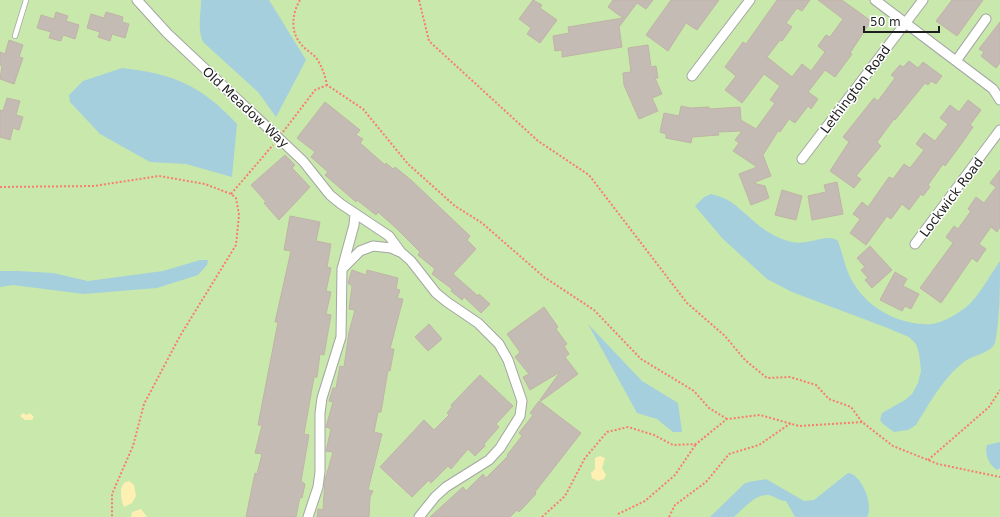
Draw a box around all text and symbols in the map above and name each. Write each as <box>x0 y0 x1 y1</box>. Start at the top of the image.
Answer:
scale bar <box>864 8 939 34</box>
text: 50 m <box>870 15 901 29</box>
street label: Lethington Road <box>817 42 893 136</box>
street label: Old Meadow Way <box>200 64 292 151</box>
street label: Lockwick Road <box>917 155 986 240</box>

